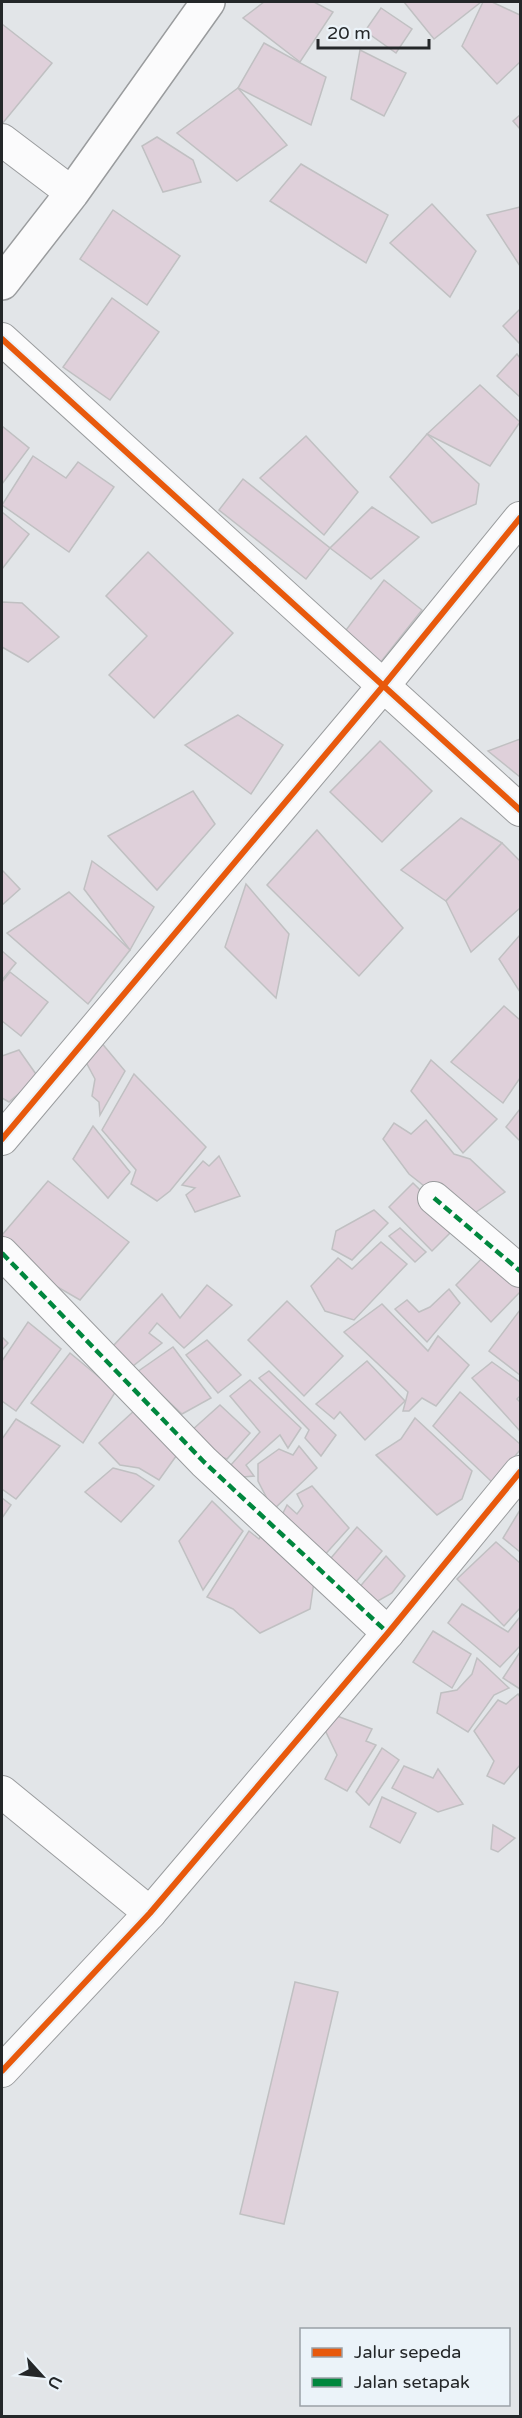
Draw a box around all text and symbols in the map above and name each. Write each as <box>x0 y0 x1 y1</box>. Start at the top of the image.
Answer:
scale bar <box>318 12 429 50</box>
text: 20 m <box>327 22 371 44</box>
legend <box>300 2328 510 2406</box>
text: Jalur sepeda <box>354 2341 461 2363</box>
north arrow <box>12 2346 72 2406</box>
text: Jalan setapak <box>354 2371 470 2393</box>
text: U <box>43 2372 66 2392</box>

